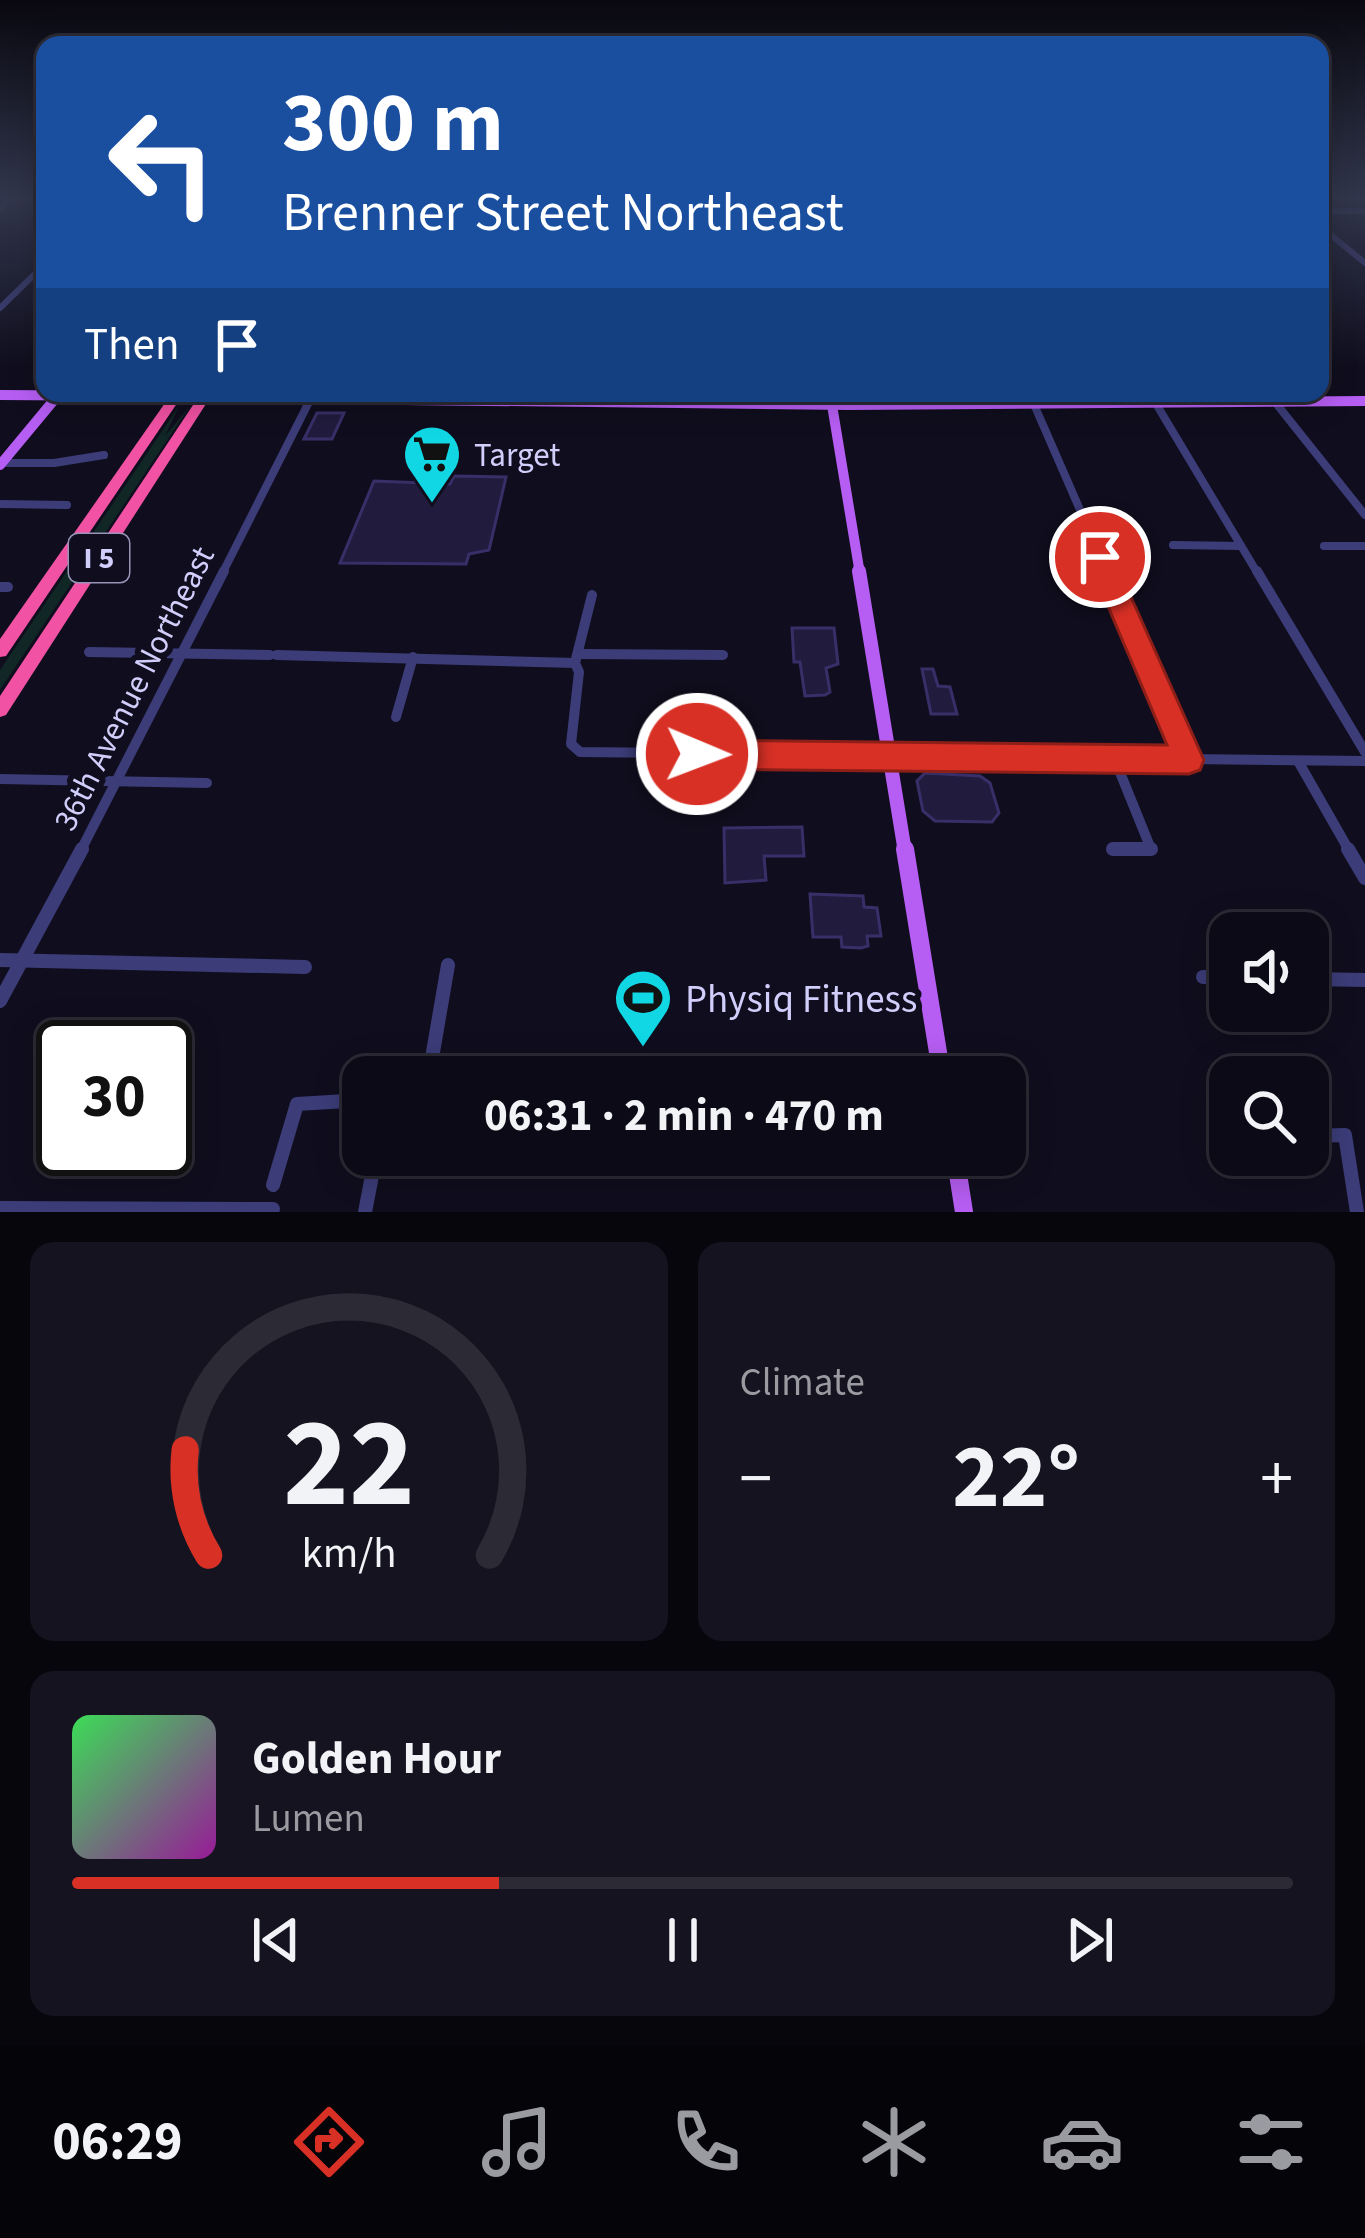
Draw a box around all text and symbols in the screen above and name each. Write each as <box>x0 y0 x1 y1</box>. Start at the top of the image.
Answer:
text: 300 m <box>282 64 504 184</box>
icon: left <box>84 84 240 240</box>
text: Brenner Street Northeast <box>282 175 844 252</box>
icon: arrive <box>204 312 270 378</box>
text: Then <box>84 313 180 377</box>
supermarket icon: Target <box>401 423 463 505</box>
place label: Target <box>474 432 560 479</box>
pin <box>1049 506 1151 608</box>
icon: arrive <box>1067 524 1133 590</box>
road number: I 5 <box>69 534 129 582</box>
street label: 36th Avenue Northeast <box>42 538 226 839</box>
position arrow <box>634 691 760 817</box>
map controls <box>1209 912 1329 1176</box>
button: sound <box>1209 912 1329 1032</box>
sports icon: Physiq Fitness <box>612 967 674 1049</box>
place label: Physiq Fitness <box>685 972 917 1028</box>
speed limit sign: 30 <box>36 1020 192 1176</box>
button: search <box>1209 1056 1329 1176</box>
text: 06:31 · 2 min · 470 m <box>484 1084 884 1148</box>
text: Climate <box>740 1355 865 1411</box>
text: 22 <box>283 1376 415 1554</box>
text: 22° <box>952 1414 1080 1542</box>
text: − <box>740 1432 772 1526</box>
text: + <box>1260 1432 1293 1526</box>
text: km/h <box>301 1522 396 1583</box>
text: Golden Hour <box>252 1727 501 1791</box>
text: Lumen <box>252 1791 365 1847</box>
icon: previous <box>243 1907 309 1973</box>
icon: pause <box>650 1907 716 1973</box>
icon: next <box>1057 1907 1123 1973</box>
icon: directions <box>287 2100 371 2184</box>
icon: music <box>475 2100 559 2184</box>
icon: phone <box>664 2100 748 2184</box>
icon: climate <box>852 2100 936 2184</box>
icon: car <box>1040 2100 1124 2184</box>
icon: filters <box>1229 2100 1313 2184</box>
text: 06:29 <box>52 2104 182 2181</box>

